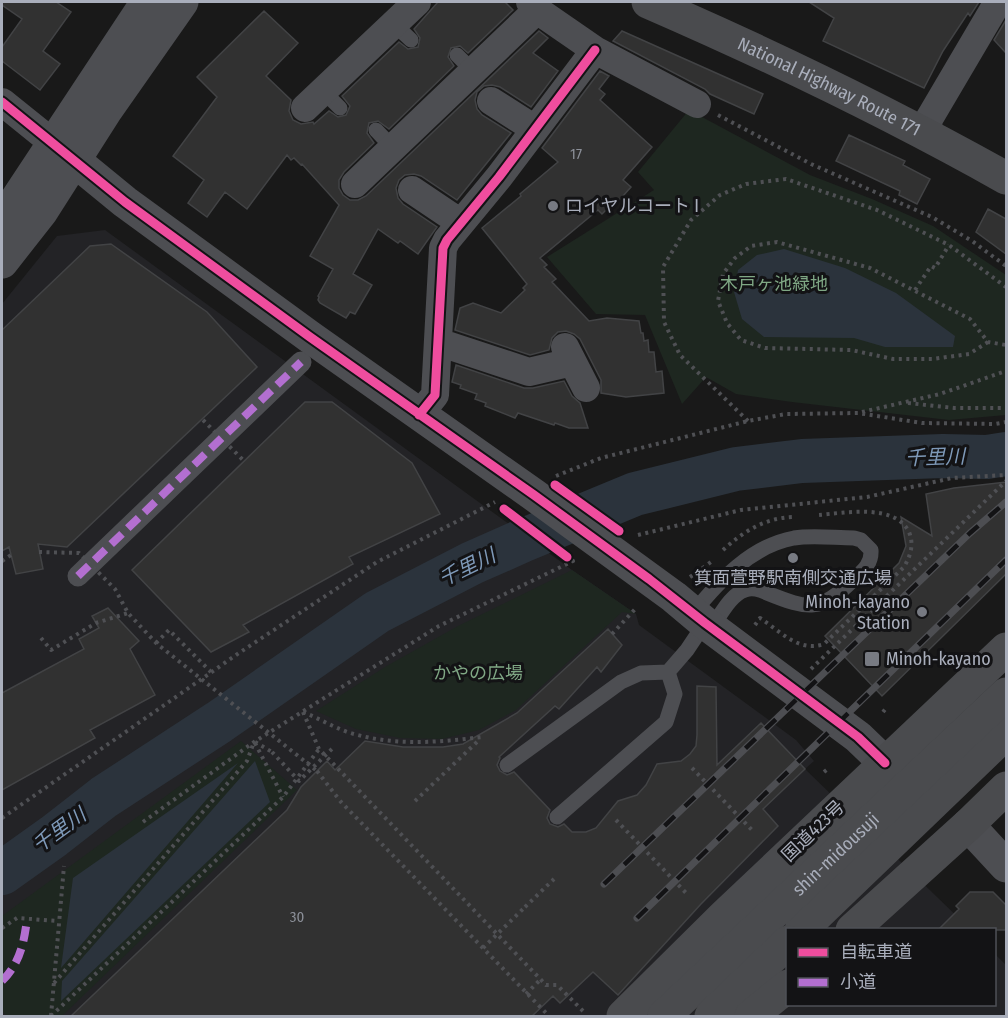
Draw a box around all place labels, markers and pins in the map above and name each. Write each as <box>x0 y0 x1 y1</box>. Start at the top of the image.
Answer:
place label: ロイヤルコート I <box>565 195 699 217</box>
marker: ロイヤルコート I <box>546 199 560 213</box>
marker: 箕面萱野駅南側交通広場 <box>786 551 800 565</box>
place label: 箕面萱野駅南側交通広場 <box>694 567 892 589</box>
place label: Minoh-kayano Station <box>805 591 910 634</box>
marker: Minoh-kayano Station <box>915 605 929 619</box>
place label: Minoh-kayano <box>886 648 991 670</box>
marker: Minoh-kayano <box>863 650 881 668</box>

